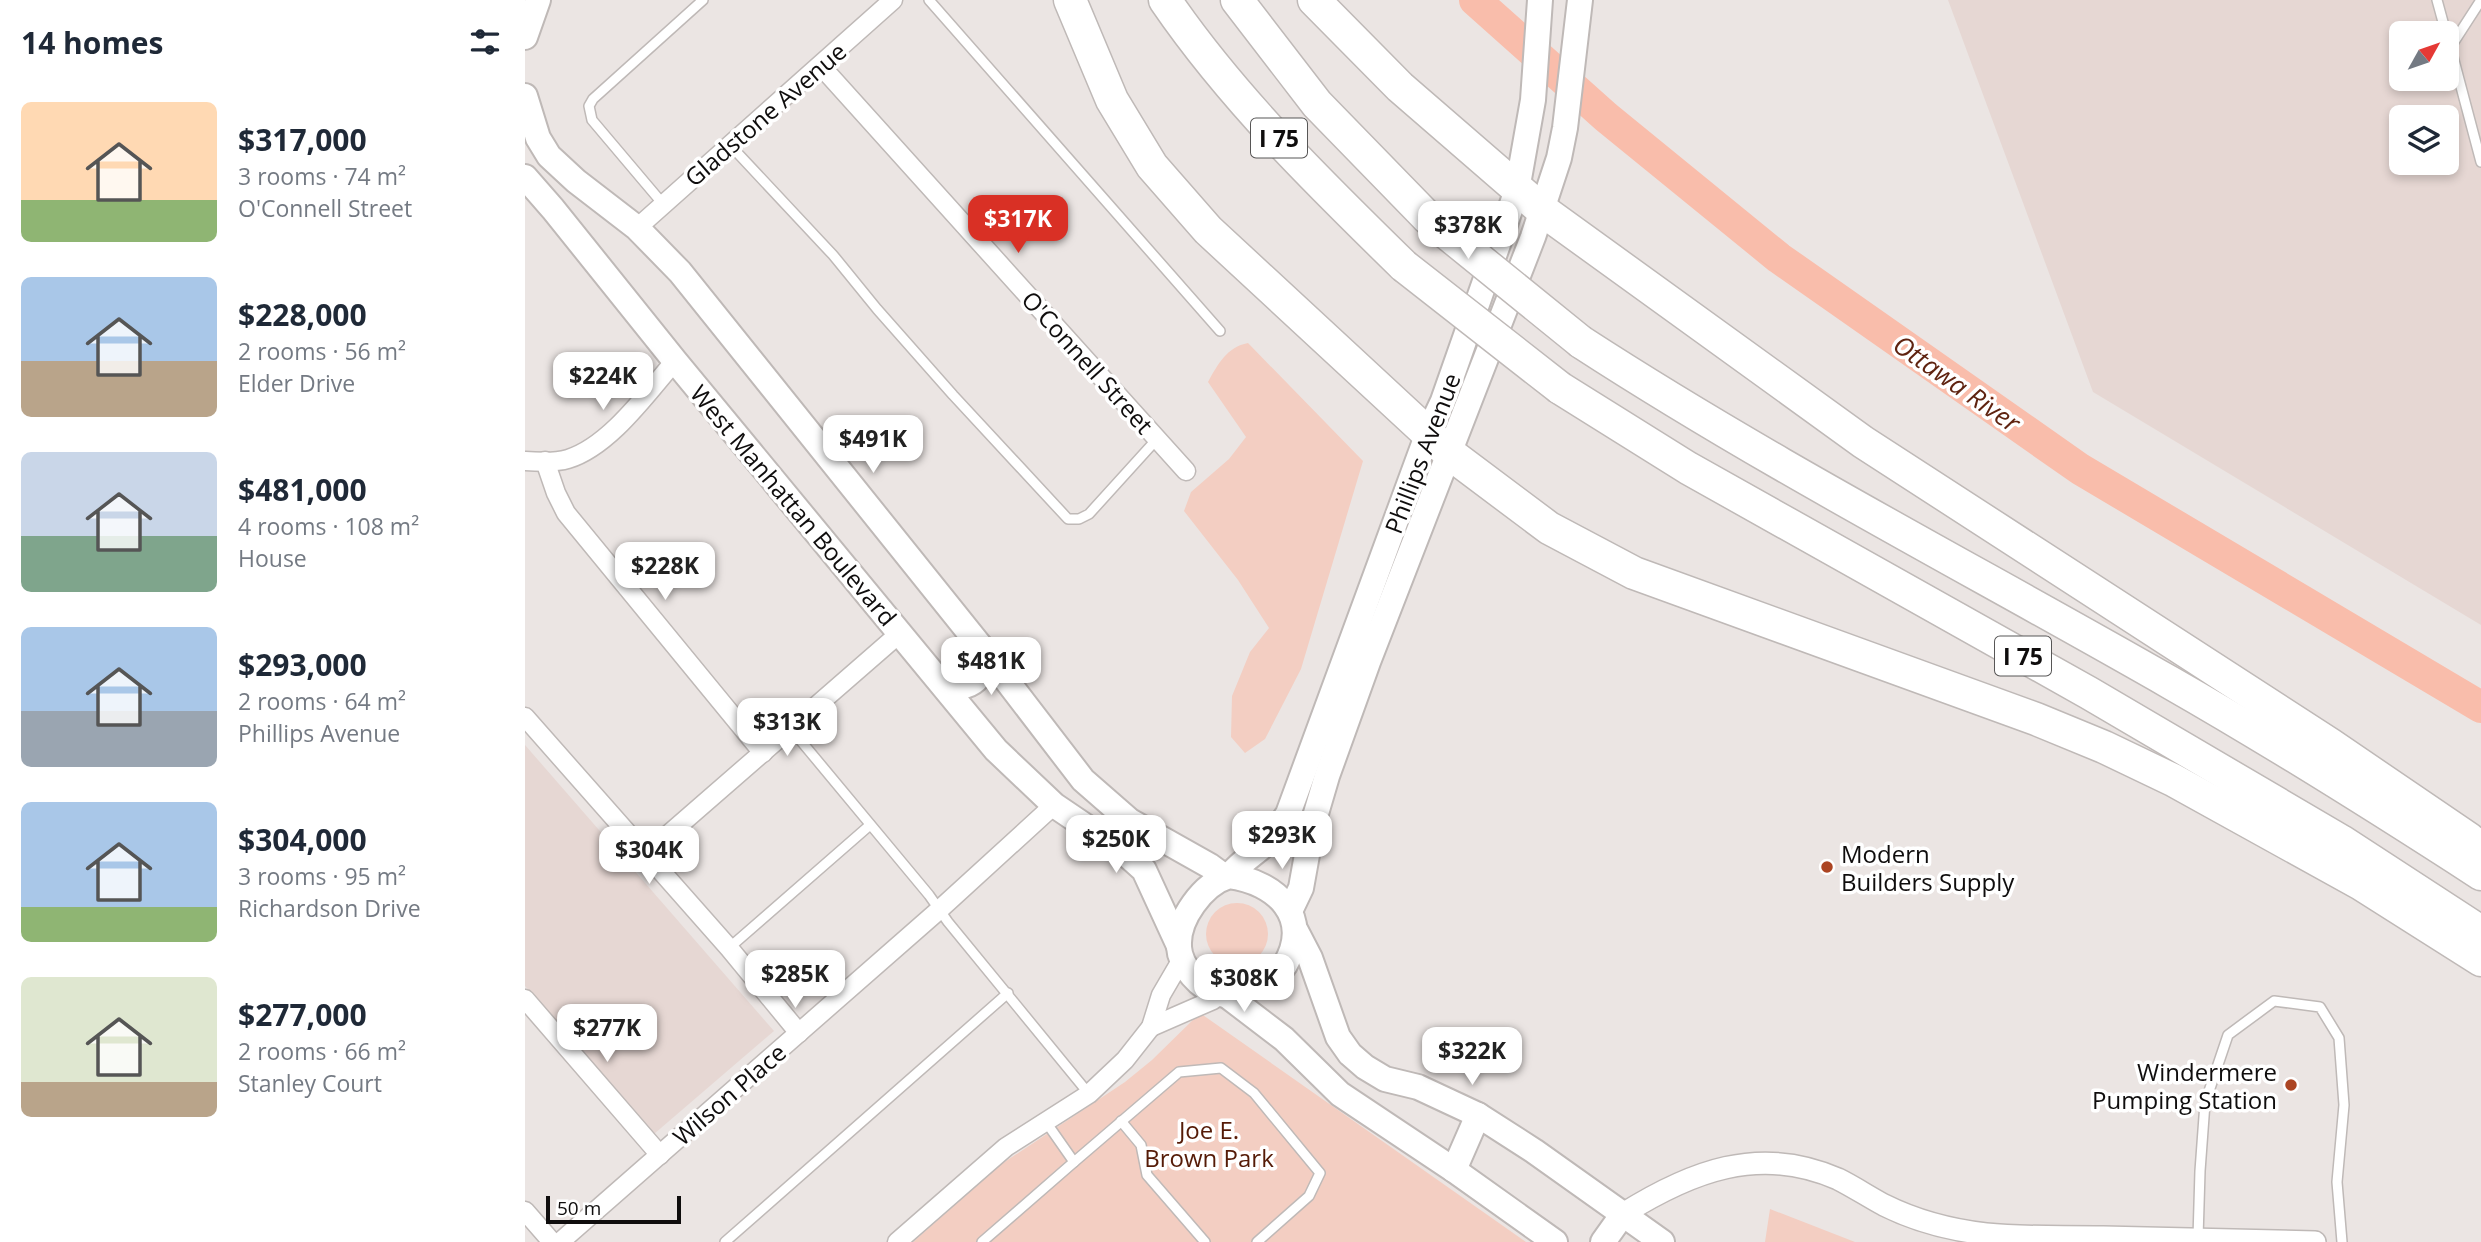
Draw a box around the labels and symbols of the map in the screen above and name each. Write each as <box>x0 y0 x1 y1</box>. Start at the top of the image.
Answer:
north arrow <box>2389 21 2459 91</box>
street label: Gladstone Avenue <box>677 35 853 193</box>
road number: I 75 <box>1251 119 1307 158</box>
pin: $317K <box>969 196 1067 255</box>
pin: $378K <box>1419 202 1517 261</box>
street label: O'Connell Street <box>1015 283 1161 441</box>
water label: Ottawa River <box>1886 326 2029 441</box>
pin: $224K <box>554 352 652 412</box>
street label: Phillips Avenue <box>1376 368 1468 538</box>
street label: West Manhattan Boulevard <box>683 378 905 632</box>
pin: $491K <box>824 416 922 475</box>
pin: $228K <box>616 542 714 602</box>
road number: I 75 <box>1995 636 2051 676</box>
pin: $481K <box>942 638 1040 697</box>
pin: $313K <box>738 698 836 758</box>
pin: $293K <box>1233 812 1331 871</box>
pin: $250K <box>1067 816 1165 875</box>
pin: $304K <box>600 826 698 886</box>
place label: Modern Builders Supply <box>1841 837 2015 898</box>
marker: Modern Builders Supply <box>1819 859 1835 875</box>
pin: $285K <box>746 950 844 1010</box>
pin: $308K <box>1195 954 1293 1014</box>
pin: $277K <box>558 1004 656 1064</box>
pin: $322K <box>1423 1028 1521 1087</box>
street label: Wilson Place <box>665 1036 793 1152</box>
place label: Windermere Pumping Station <box>2092 1055 2277 1116</box>
marker: Windermere Pumping Station <box>2283 1077 2299 1093</box>
park label: Joe E. Brown Park <box>1144 1113 1274 1174</box>
scale bar <box>546 1193 681 1225</box>

